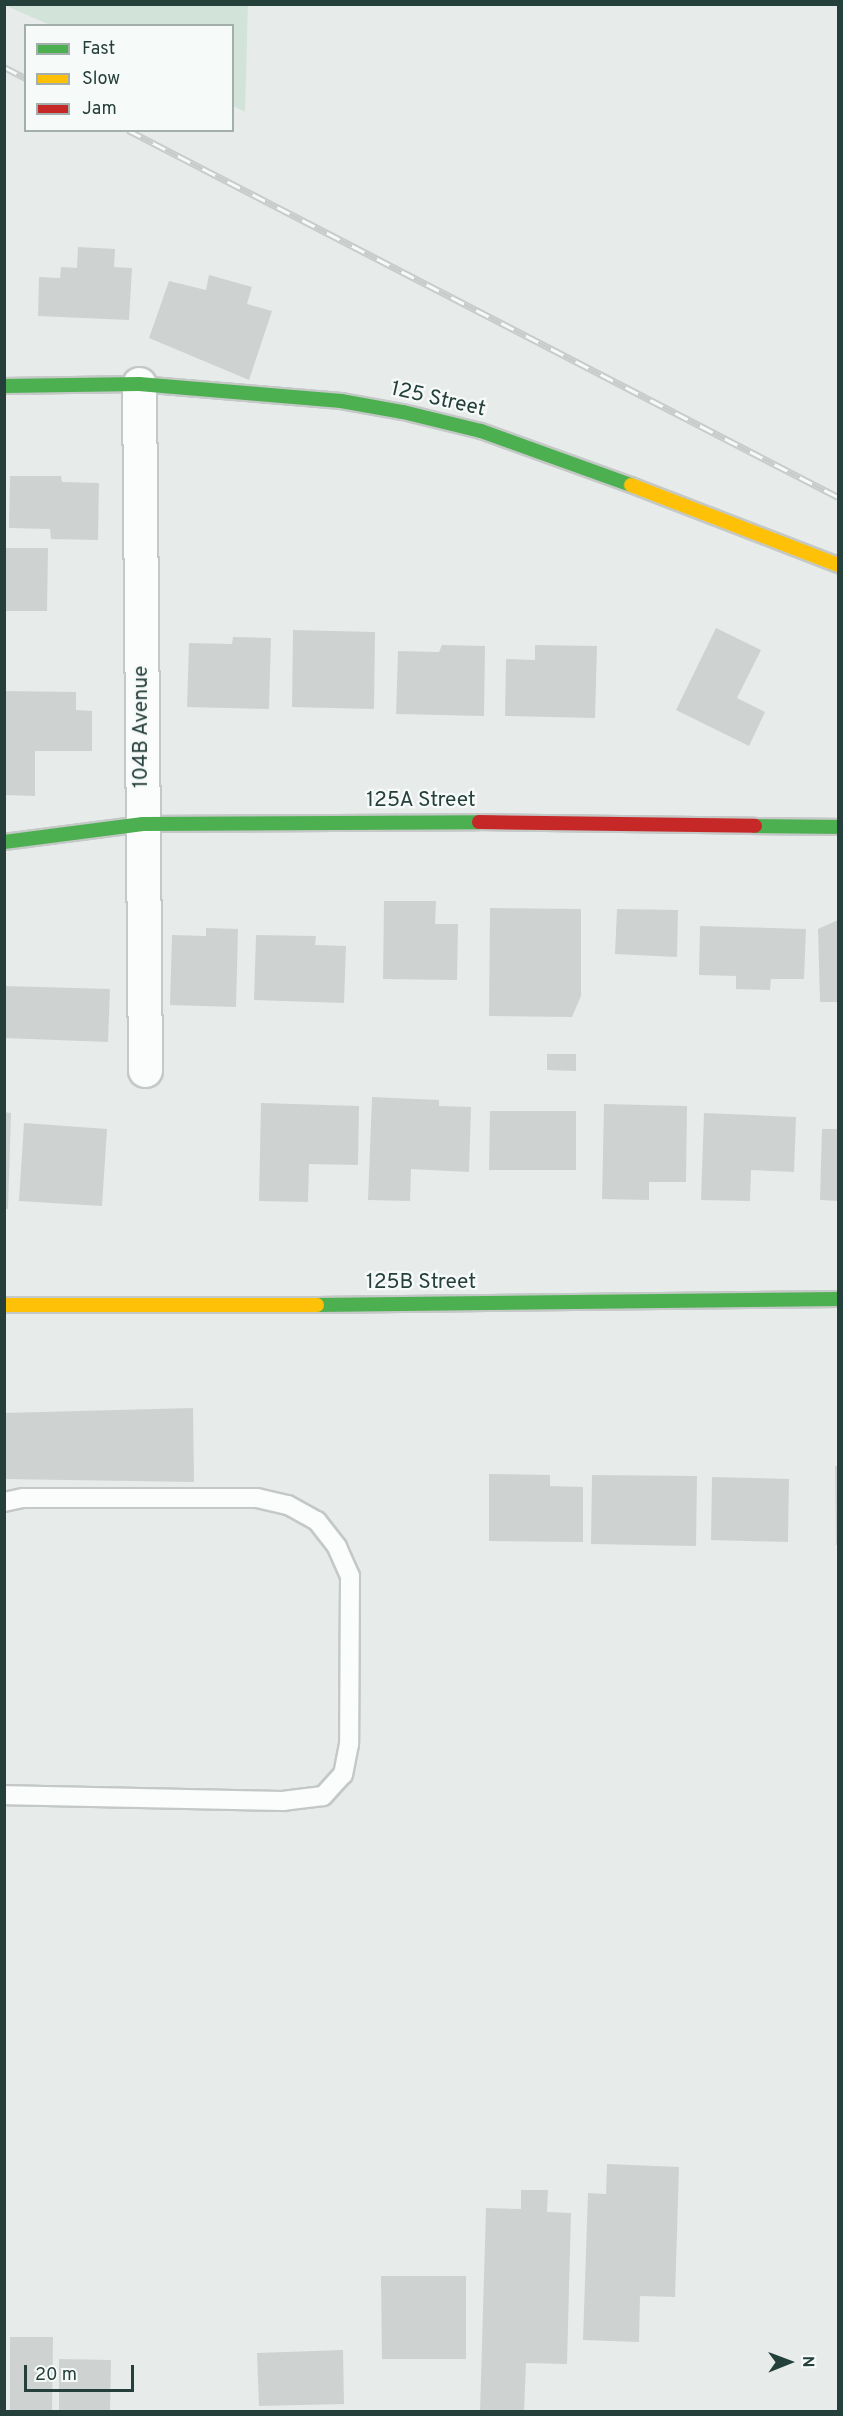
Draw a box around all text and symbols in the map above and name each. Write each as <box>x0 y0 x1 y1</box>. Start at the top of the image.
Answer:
legend <box>24 24 234 132</box>
text: Fast <box>82 38 115 61</box>
text: Slow <box>82 68 120 91</box>
text: Jam <box>82 98 117 121</box>
street label: 125 Street <box>388 377 488 423</box>
street label: 104B Avenue <box>129 665 155 789</box>
street label: 125A Street <box>366 788 476 814</box>
street label: 125B Street <box>366 1270 476 1296</box>
north arrow <box>759 2332 819 2392</box>
scale bar <box>27 2353 136 2391</box>
text: N <box>797 2356 817 2368</box>
text: 20 m <box>35 2364 77 2387</box>

